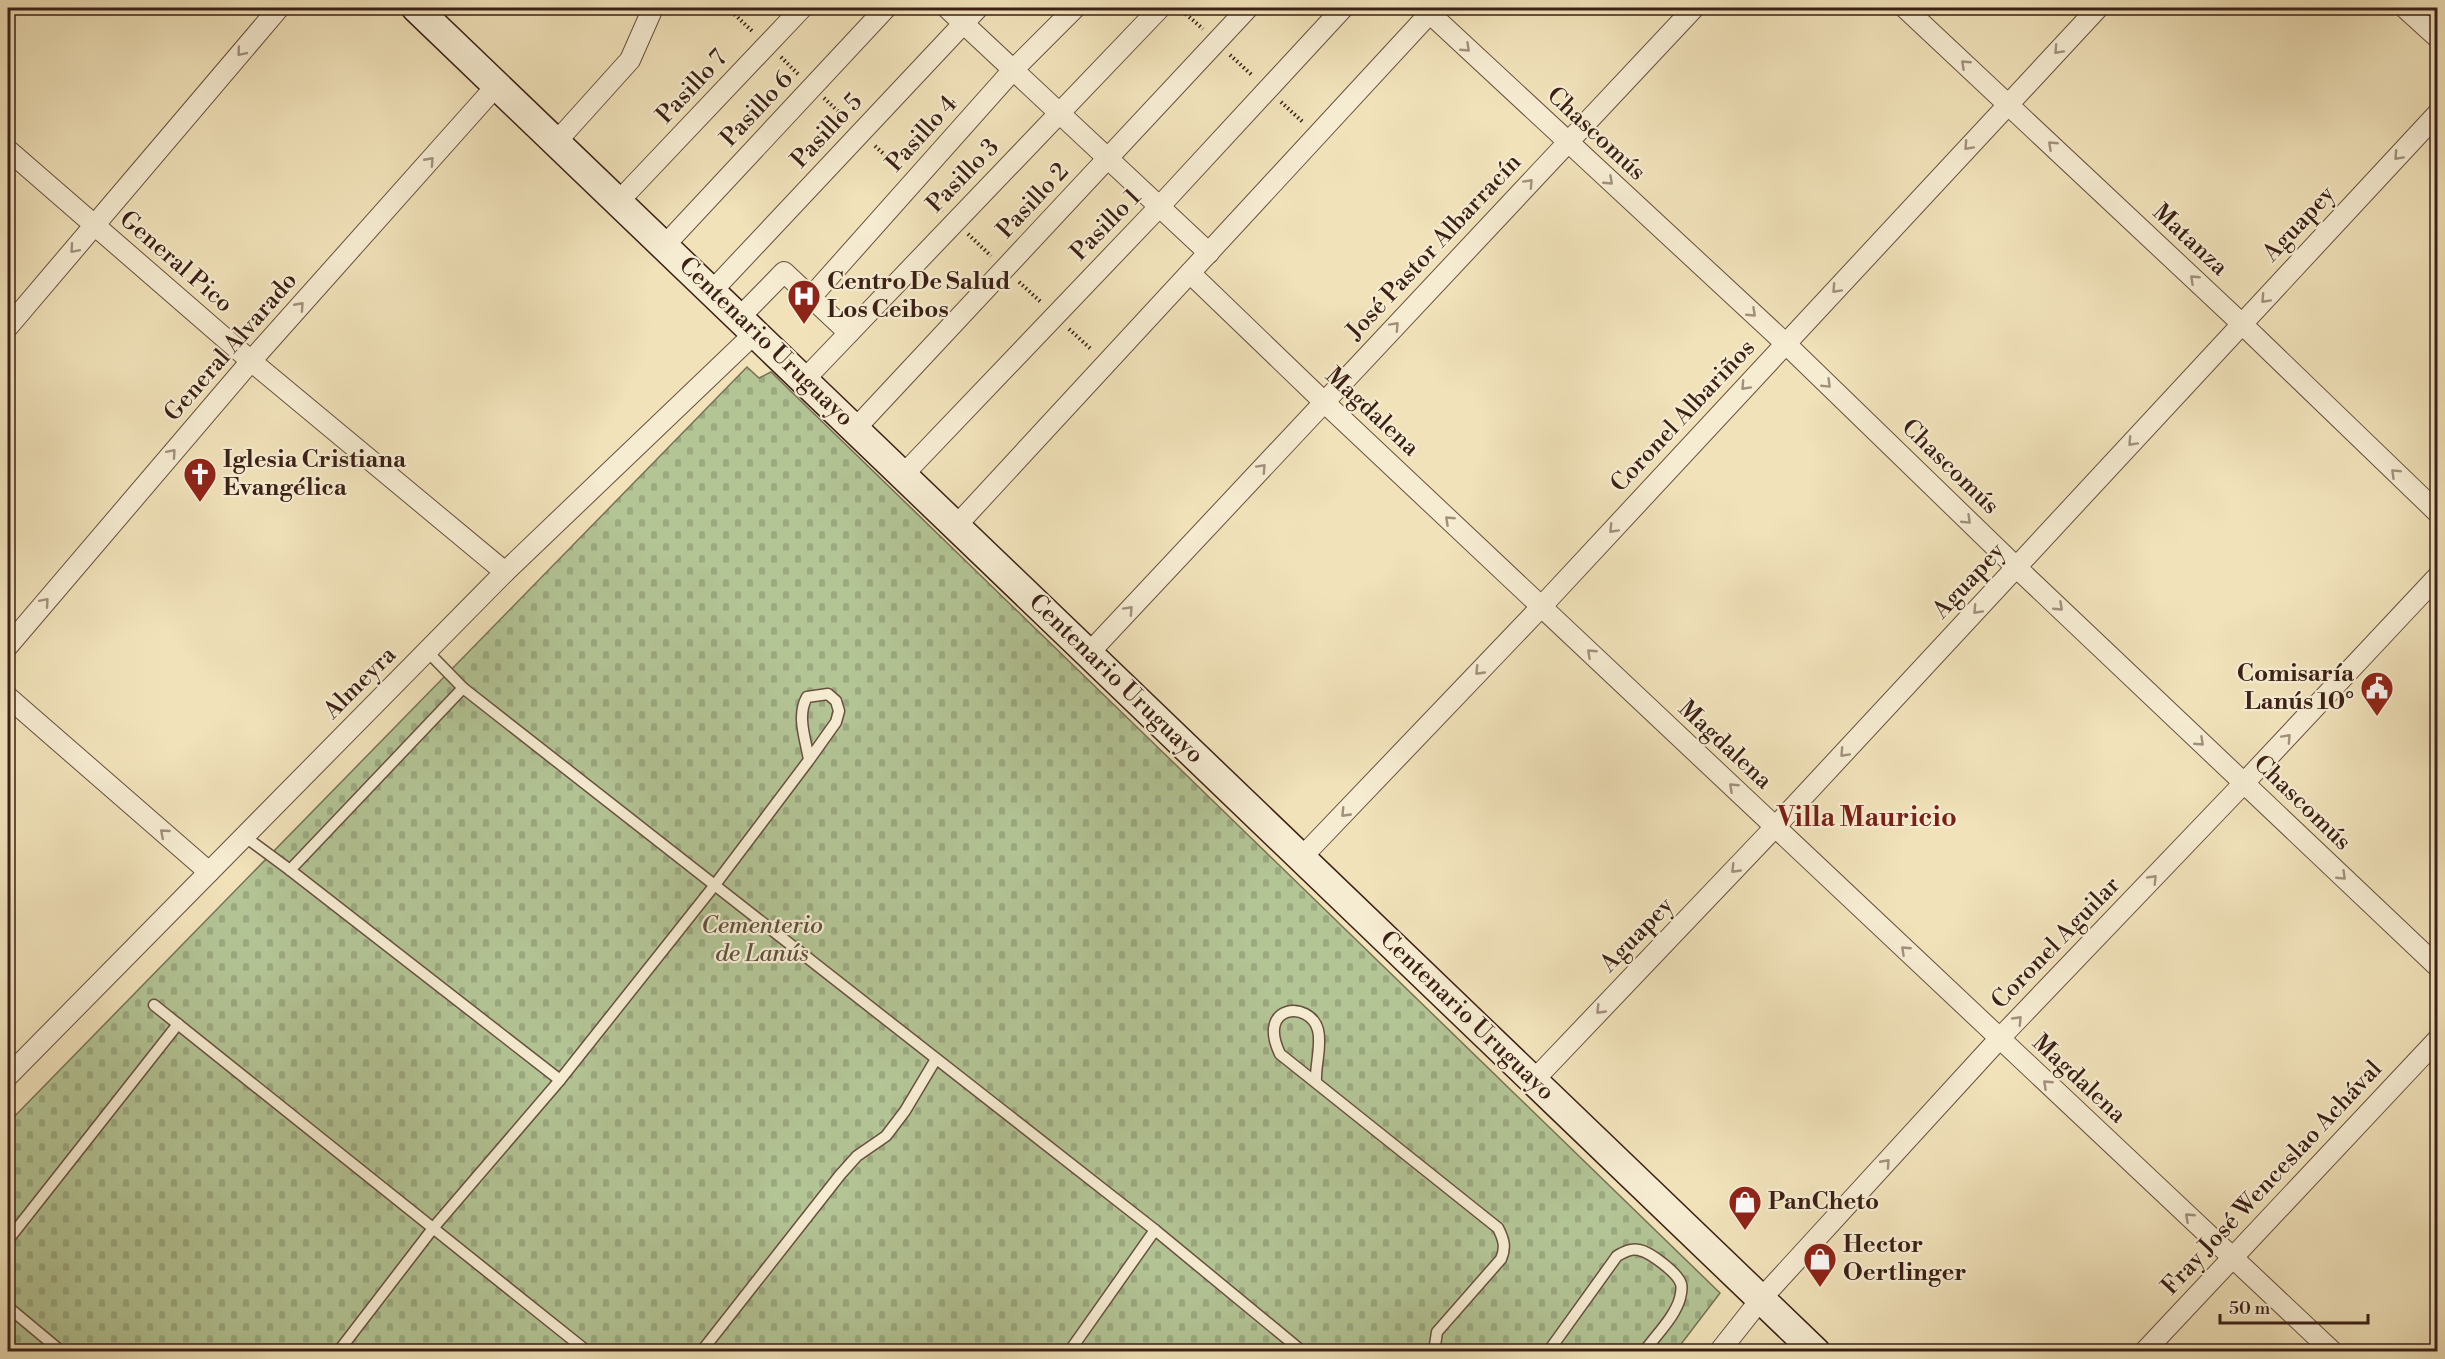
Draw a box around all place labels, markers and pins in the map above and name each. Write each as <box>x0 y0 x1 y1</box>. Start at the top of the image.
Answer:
place label: Centro De Salud Los Ceibos <box>827 267 1010 325</box>
hospital icon: Centro De Salud Los Ceibos <box>786 278 822 325</box>
place label: Iglesia Cristiana Evangélica <box>223 445 407 503</box>
church icon: Iglesia Cristiana Evangélica <box>182 456 218 503</box>
place label: Comisaría Lanús 10° <box>2237 659 2355 717</box>
public building icon: Comisaría Lanús 10° <box>2359 670 2395 717</box>
shop icon: PanCheto <box>1727 1184 1763 1231</box>
place label: PanCheto <box>1768 1187 1879 1217</box>
place label: Hector Oertlinger <box>1843 1230 1966 1288</box>
shop icon: Hector Oertlinger <box>1802 1241 1838 1288</box>

